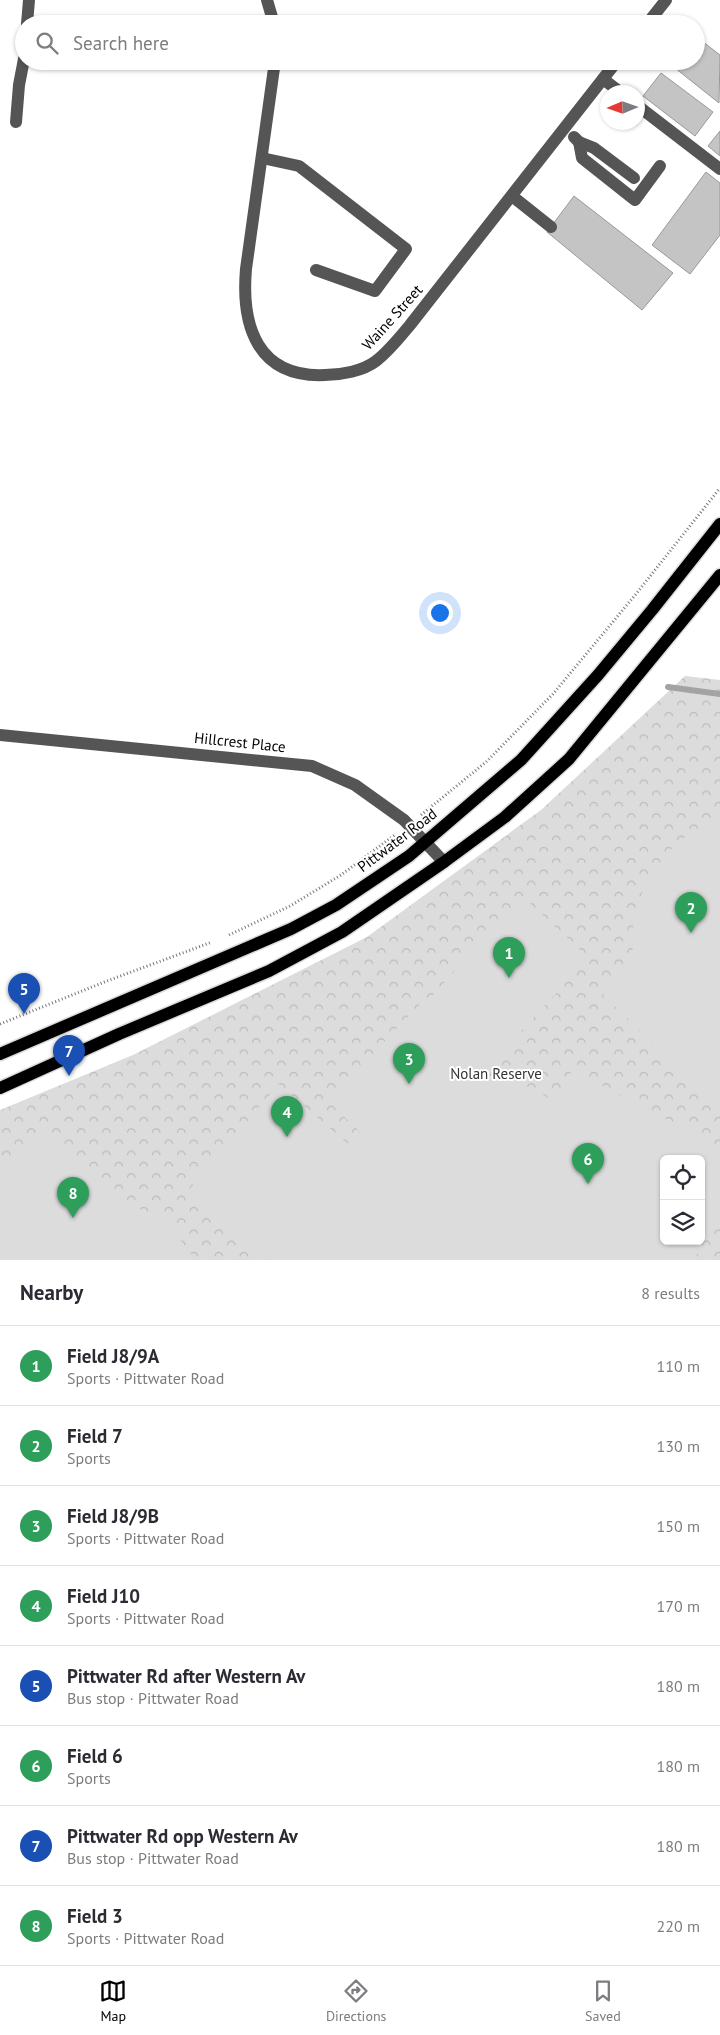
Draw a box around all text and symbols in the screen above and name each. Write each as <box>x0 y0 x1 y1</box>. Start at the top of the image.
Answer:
search box <box>15 15 705 70</box>
icon: search <box>33 29 61 57</box>
text: Search here <box>73 31 169 55</box>
north arrow <box>600 85 645 130</box>
street label: Waine Street <box>358 280 426 354</box>
your location <box>427 600 453 626</box>
street label: Hillcrest Place <box>193 728 287 756</box>
street label: Pittwater Road <box>354 804 440 876</box>
pin: 2 <box>675 892 707 933</box>
pin: 1 <box>493 937 525 978</box>
pin: 5 <box>8 973 40 1014</box>
pin: 7 <box>53 1035 85 1076</box>
pin: 3 <box>393 1043 425 1084</box>
park label: Nolan Reserve <box>450 1064 542 1083</box>
pin: 4 <box>271 1096 303 1137</box>
pin: 6 <box>572 1143 604 1184</box>
map controls <box>660 1155 705 1245</box>
button: locate <box>660 1155 705 1200</box>
pin: 8 <box>57 1177 89 1218</box>
button: layers <box>660 1200 705 1245</box>
text: Nearby <box>20 1279 83 1306</box>
text: 8 results <box>641 1283 700 1303</box>
text: Field J8/9A <box>67 1344 159 1368</box>
text: 1 <box>31 1356 41 1376</box>
text: 110 m <box>657 1356 700 1376</box>
text: Sports · Pittwater Road <box>67 1368 224 1388</box>
text: Field 7 <box>67 1424 123 1448</box>
text: 2 <box>31 1436 41 1456</box>
text: 130 m <box>657 1436 700 1456</box>
text: Sports <box>67 1448 111 1468</box>
text: Field J8/9B <box>67 1504 159 1528</box>
text: 3 <box>31 1516 41 1536</box>
text: 150 m <box>657 1516 700 1536</box>
text: Sports · Pittwater Road <box>67 1528 224 1548</box>
text: Field J10 <box>67 1584 140 1608</box>
text: 4 <box>31 1596 41 1616</box>
text: 170 m <box>657 1596 700 1616</box>
text: Sports · Pittwater Road <box>67 1608 224 1628</box>
text: Pittwater Rd after Western Av <box>67 1664 305 1688</box>
text: 5 <box>31 1676 41 1696</box>
text: 180 m <box>657 1676 700 1696</box>
text: Bus stop · Pittwater Road <box>67 1688 239 1708</box>
text: Field 6 <box>67 1744 123 1768</box>
text: 6 <box>31 1756 41 1776</box>
text: 180 m <box>657 1756 700 1776</box>
text: Sports <box>67 1768 111 1788</box>
text: Pittwater Rd opp Western Av <box>67 1824 298 1848</box>
text: 7 <box>31 1836 41 1856</box>
text: 180 m <box>657 1836 700 1856</box>
text: Bus stop · Pittwater Road <box>67 1848 239 1868</box>
text: Field 3 <box>67 1904 123 1928</box>
text: 8 <box>31 1916 41 1936</box>
text: 220 m <box>657 1916 700 1936</box>
text: Sports · Pittwater Road <box>67 1928 224 1948</box>
tab: Map <box>99 1977 127 2025</box>
tab: Directions <box>326 1977 386 2025</box>
tab: Saved <box>585 1977 621 2025</box>

